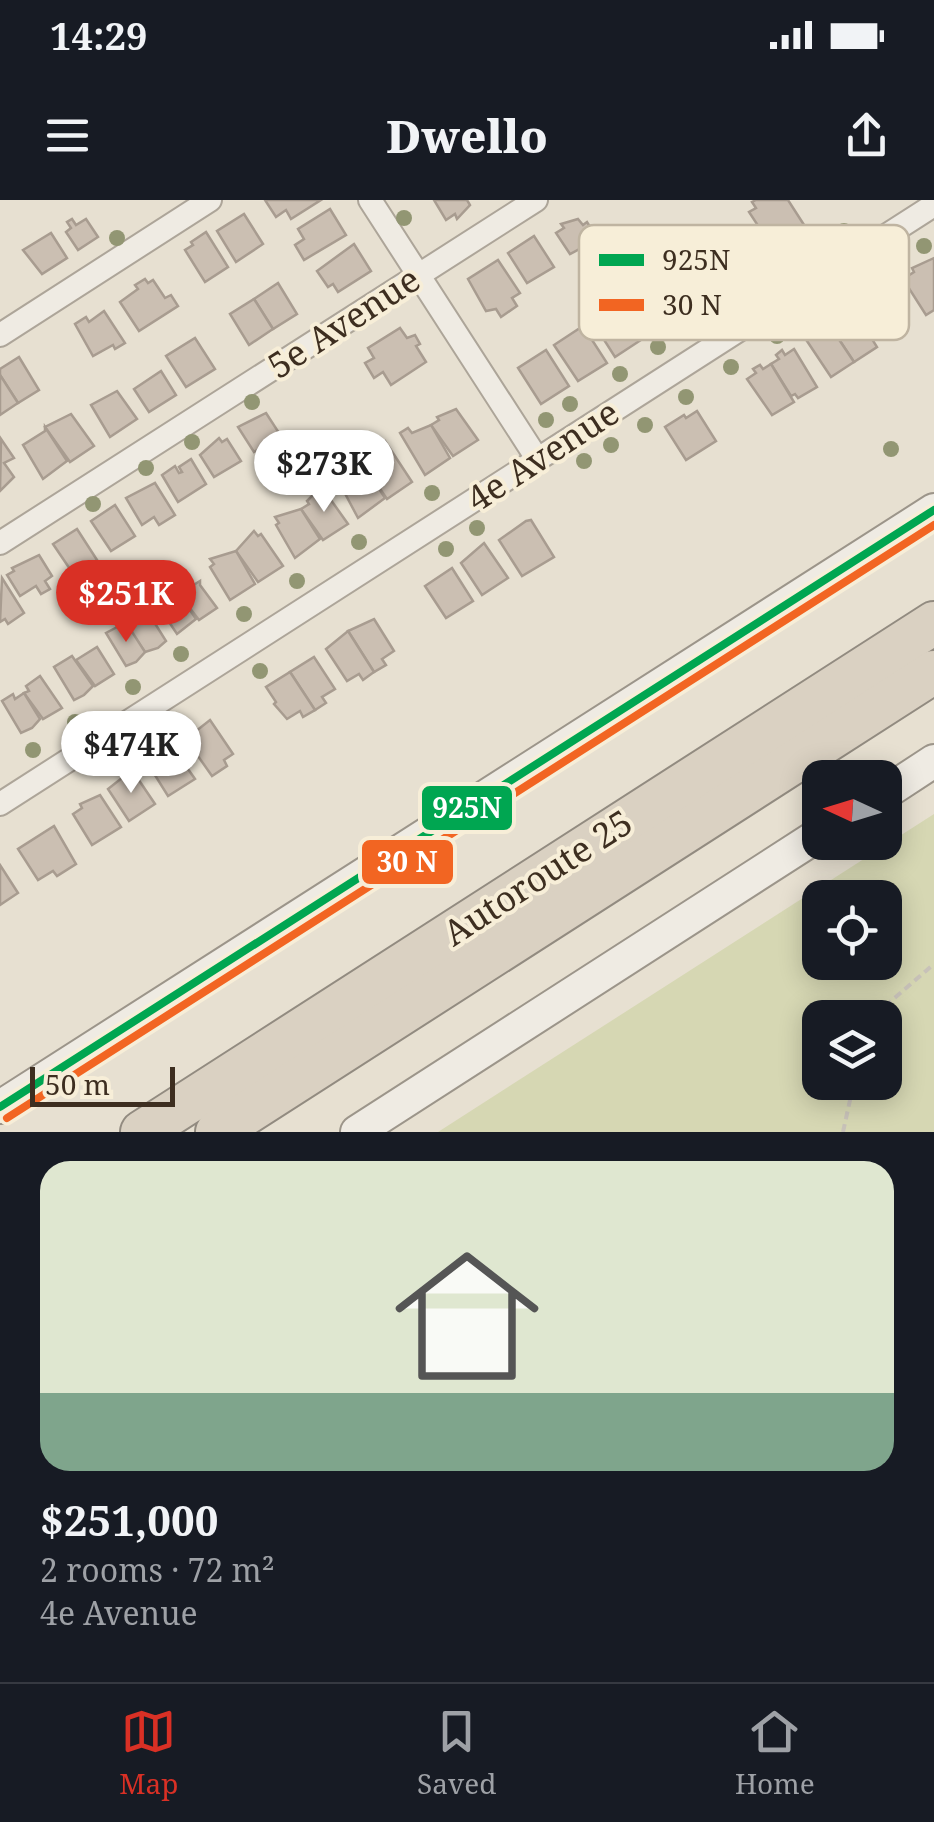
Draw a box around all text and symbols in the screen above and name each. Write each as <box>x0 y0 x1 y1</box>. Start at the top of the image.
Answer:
text: 14:29 <box>50 9 147 61</box>
text: Dwello <box>386 105 548 166</box>
icon: menu <box>40 108 95 163</box>
icon: share <box>839 108 894 163</box>
legend <box>579 225 909 340</box>
text: 925N <box>662 240 730 278</box>
street label: 5e Avenue <box>258 255 428 388</box>
text: 30 N <box>662 285 722 323</box>
street label: 4e Avenue <box>457 388 627 521</box>
pin: $273K <box>254 430 394 515</box>
text: $273K <box>276 441 372 484</box>
pin: $251K <box>56 560 196 645</box>
text: $251K <box>78 571 174 614</box>
pin: $474K <box>61 711 201 796</box>
text: $474K <box>83 722 179 765</box>
north arrow <box>802 760 902 860</box>
map controls <box>802 760 902 1100</box>
line badge: 925N <box>420 784 514 832</box>
text: 925N <box>432 788 502 826</box>
street label: Autoroute 25 <box>433 798 641 956</box>
line badge: 30 N <box>360 838 455 886</box>
text: 30 N <box>377 842 437 880</box>
button: locate <box>802 880 902 980</box>
button: layers <box>802 1000 902 1100</box>
scale bar <box>30 1062 175 1106</box>
text: 50 m <box>45 1065 110 1103</box>
icon: home <box>377 1226 557 1406</box>
text: $251,000 <box>40 1491 218 1548</box>
text: 2 rooms · 72 m² <box>40 1548 275 1591</box>
text: 4e Avenue <box>40 1591 198 1634</box>
tab: Map <box>119 1704 178 1802</box>
tab: Saved <box>417 1704 496 1802</box>
tab: Home <box>735 1704 815 1802</box>

